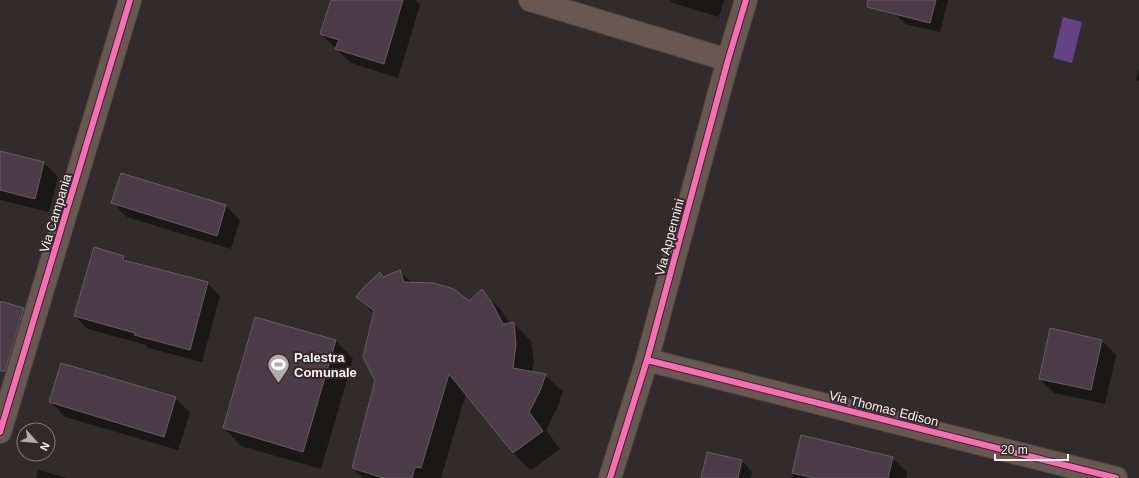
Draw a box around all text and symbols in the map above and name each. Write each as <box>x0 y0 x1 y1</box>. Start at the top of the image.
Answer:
street label: Via Campania <box>36 171 75 254</box>
street label: Via Appennini <box>652 197 687 277</box>
place label: Palestra Comunale <box>294 350 357 380</box>
sports icon: Palestra Comunale <box>266 351 292 384</box>
street label: Via Thomas Edison <box>828 388 940 429</box>
north arrow <box>16 422 56 462</box>
scale bar <box>995 436 1068 462</box>
text: N <box>38 440 52 453</box>
text: 20 m <box>1001 443 1028 457</box>

